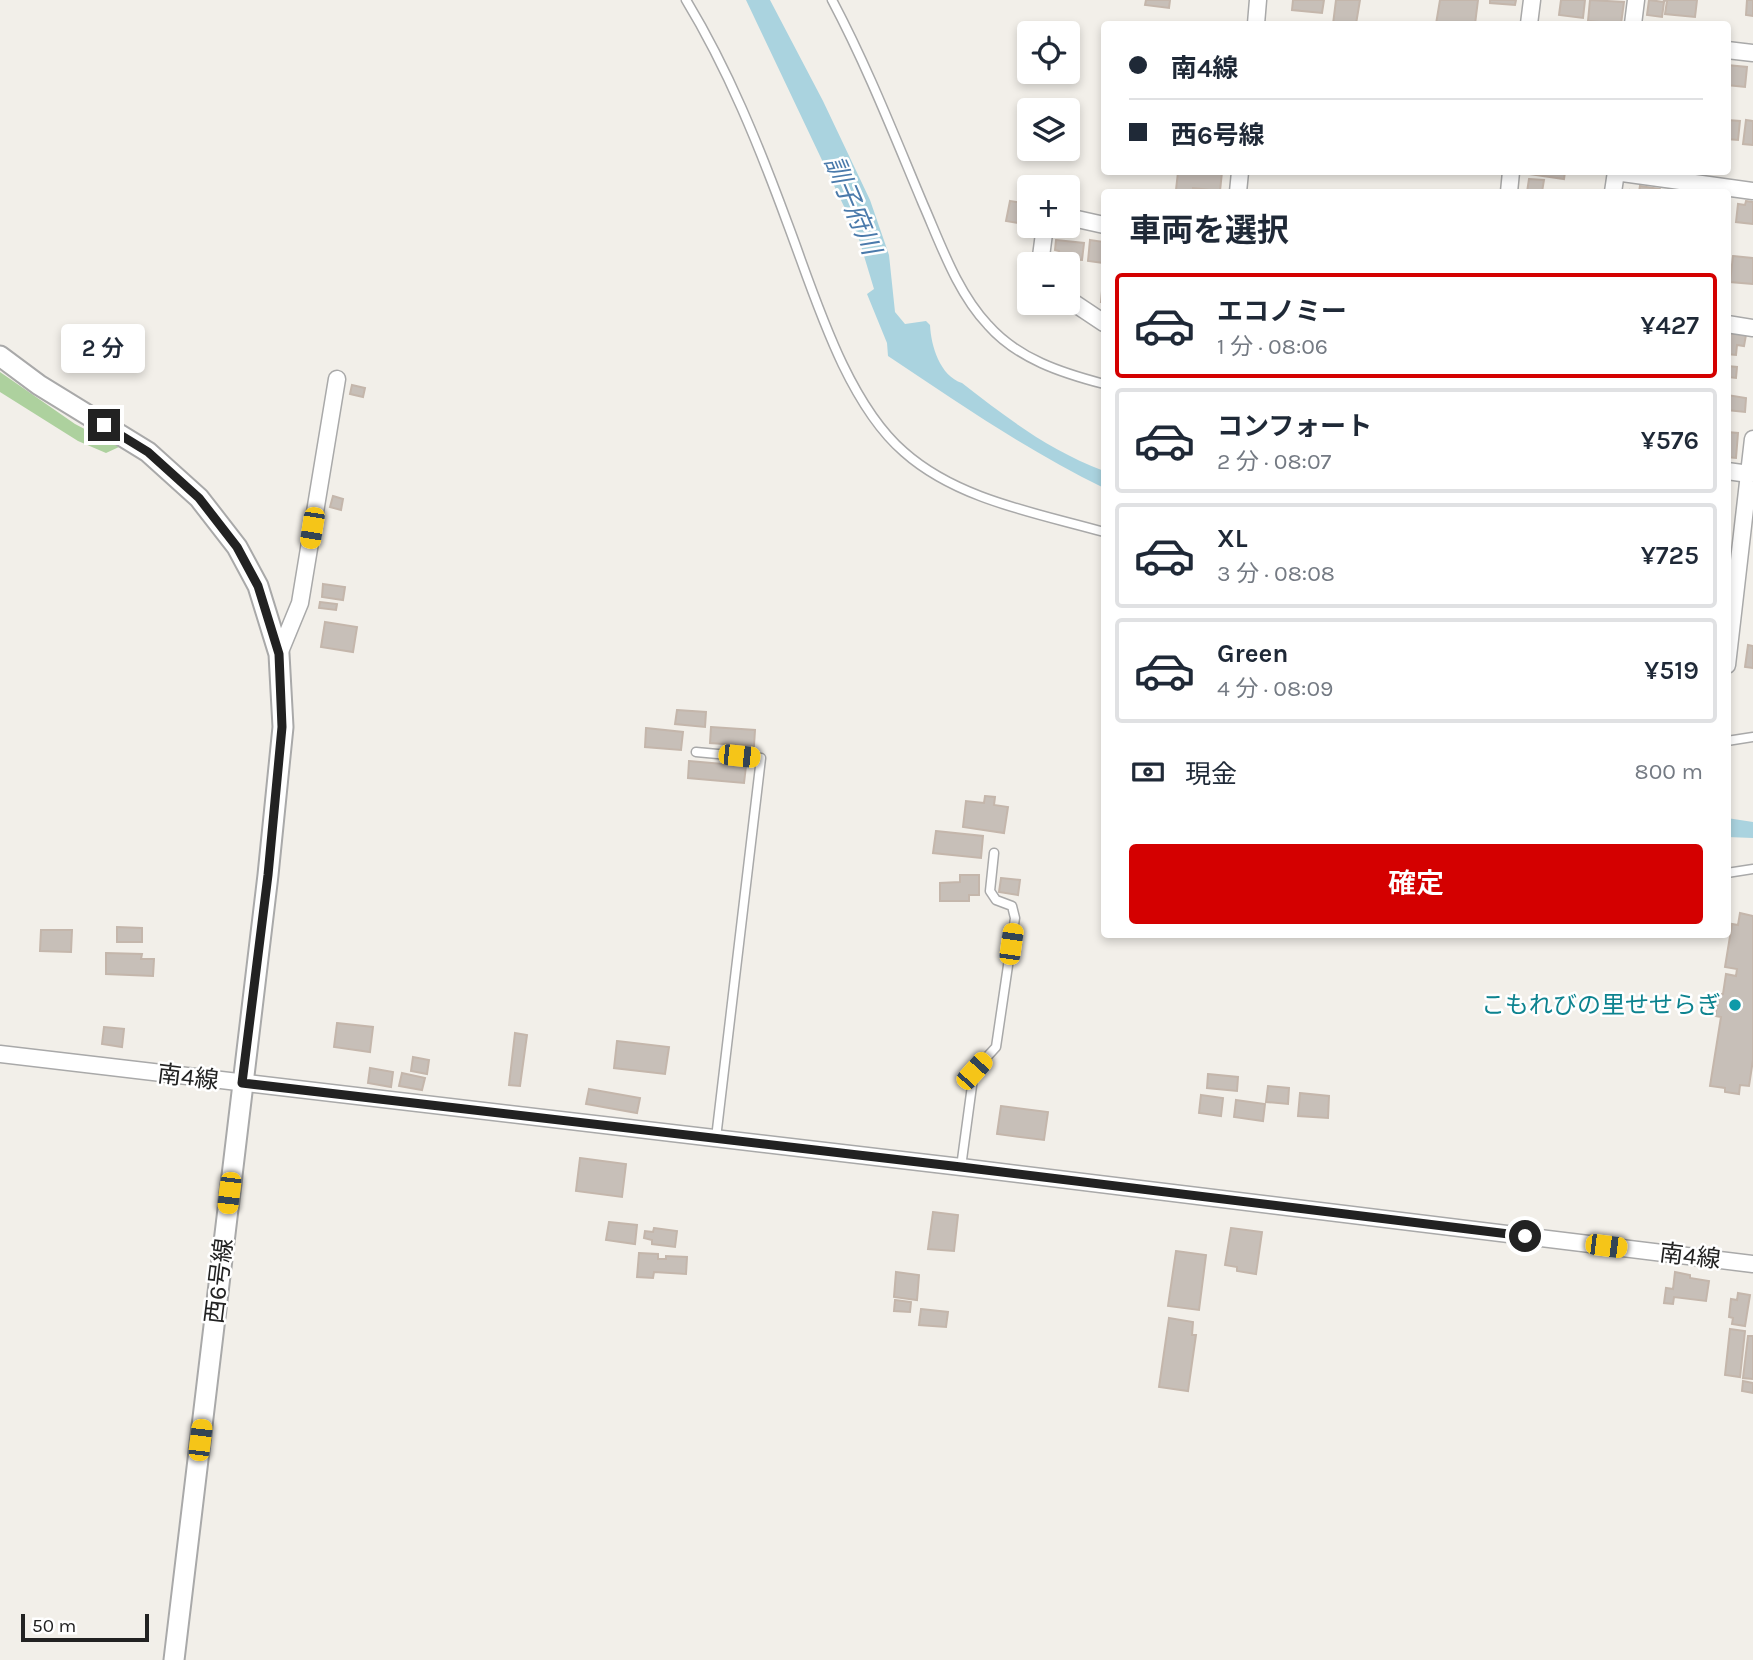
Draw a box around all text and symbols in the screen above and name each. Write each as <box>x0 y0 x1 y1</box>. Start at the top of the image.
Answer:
map controls <box>1017 21 1080 315</box>
button: locate <box>1017 21 1080 84</box>
text: 南4線 <box>1171 53 1238 84</box>
button: layers <box>1017 98 1080 161</box>
text: 西6号線 <box>1171 120 1265 151</box>
water label: 訓子府川 <box>818 151 888 262</box>
button: + <box>1017 175 1080 238</box>
text: 車両を選択 <box>1129 212 1289 249</box>
button: − <box>1017 252 1080 315</box>
icon: car <box>1133 294 1196 357</box>
text: エコノミー <box>1217 296 1347 327</box>
text: ¥427 <box>1641 310 1699 341</box>
callout: 2 分 <box>62 324 146 372</box>
text: 1 分 · 08:06 <box>1217 333 1328 360</box>
text: 2 分 <box>82 335 124 362</box>
route end <box>88 409 120 441</box>
icon: car <box>1133 409 1196 472</box>
text: コンフォート <box>1217 411 1372 442</box>
text: ¥576 <box>1641 425 1699 456</box>
text: 2 分 · 08:07 <box>1217 448 1331 475</box>
car <box>299 506 326 550</box>
text: XL <box>1217 523 1248 554</box>
icon: car <box>1133 524 1196 587</box>
text: ¥725 <box>1641 540 1699 571</box>
text: 3 分 · 08:08 <box>1217 560 1335 587</box>
text: Green <box>1217 638 1289 669</box>
icon: car <box>1133 639 1196 702</box>
text: ¥519 <box>1644 655 1699 686</box>
text: 4 分 · 08:09 <box>1217 675 1333 702</box>
car <box>718 743 761 769</box>
icon: cash <box>1129 753 1167 791</box>
text: 800 m <box>1635 758 1703 785</box>
text: 現金 <box>1185 759 1237 790</box>
button: 確定 <box>1129 844 1703 924</box>
car <box>998 922 1025 966</box>
place label: こもれびの里せせらぎ <box>1481 991 1721 1019</box>
marker: こもれびの里せせらぎ <box>1727 997 1743 1013</box>
car <box>953 1048 996 1094</box>
street label: 南4線 <box>156 1059 220 1095</box>
car <box>217 1171 242 1215</box>
route start <box>1509 1220 1541 1252</box>
car <box>1584 1233 1629 1259</box>
street label: 西6号線 <box>200 1237 238 1325</box>
street label: 南4線 <box>1658 1238 1722 1274</box>
car <box>188 1418 213 1462</box>
scale bar <box>21 1611 149 1643</box>
text: 50 m <box>32 1615 76 1637</box>

